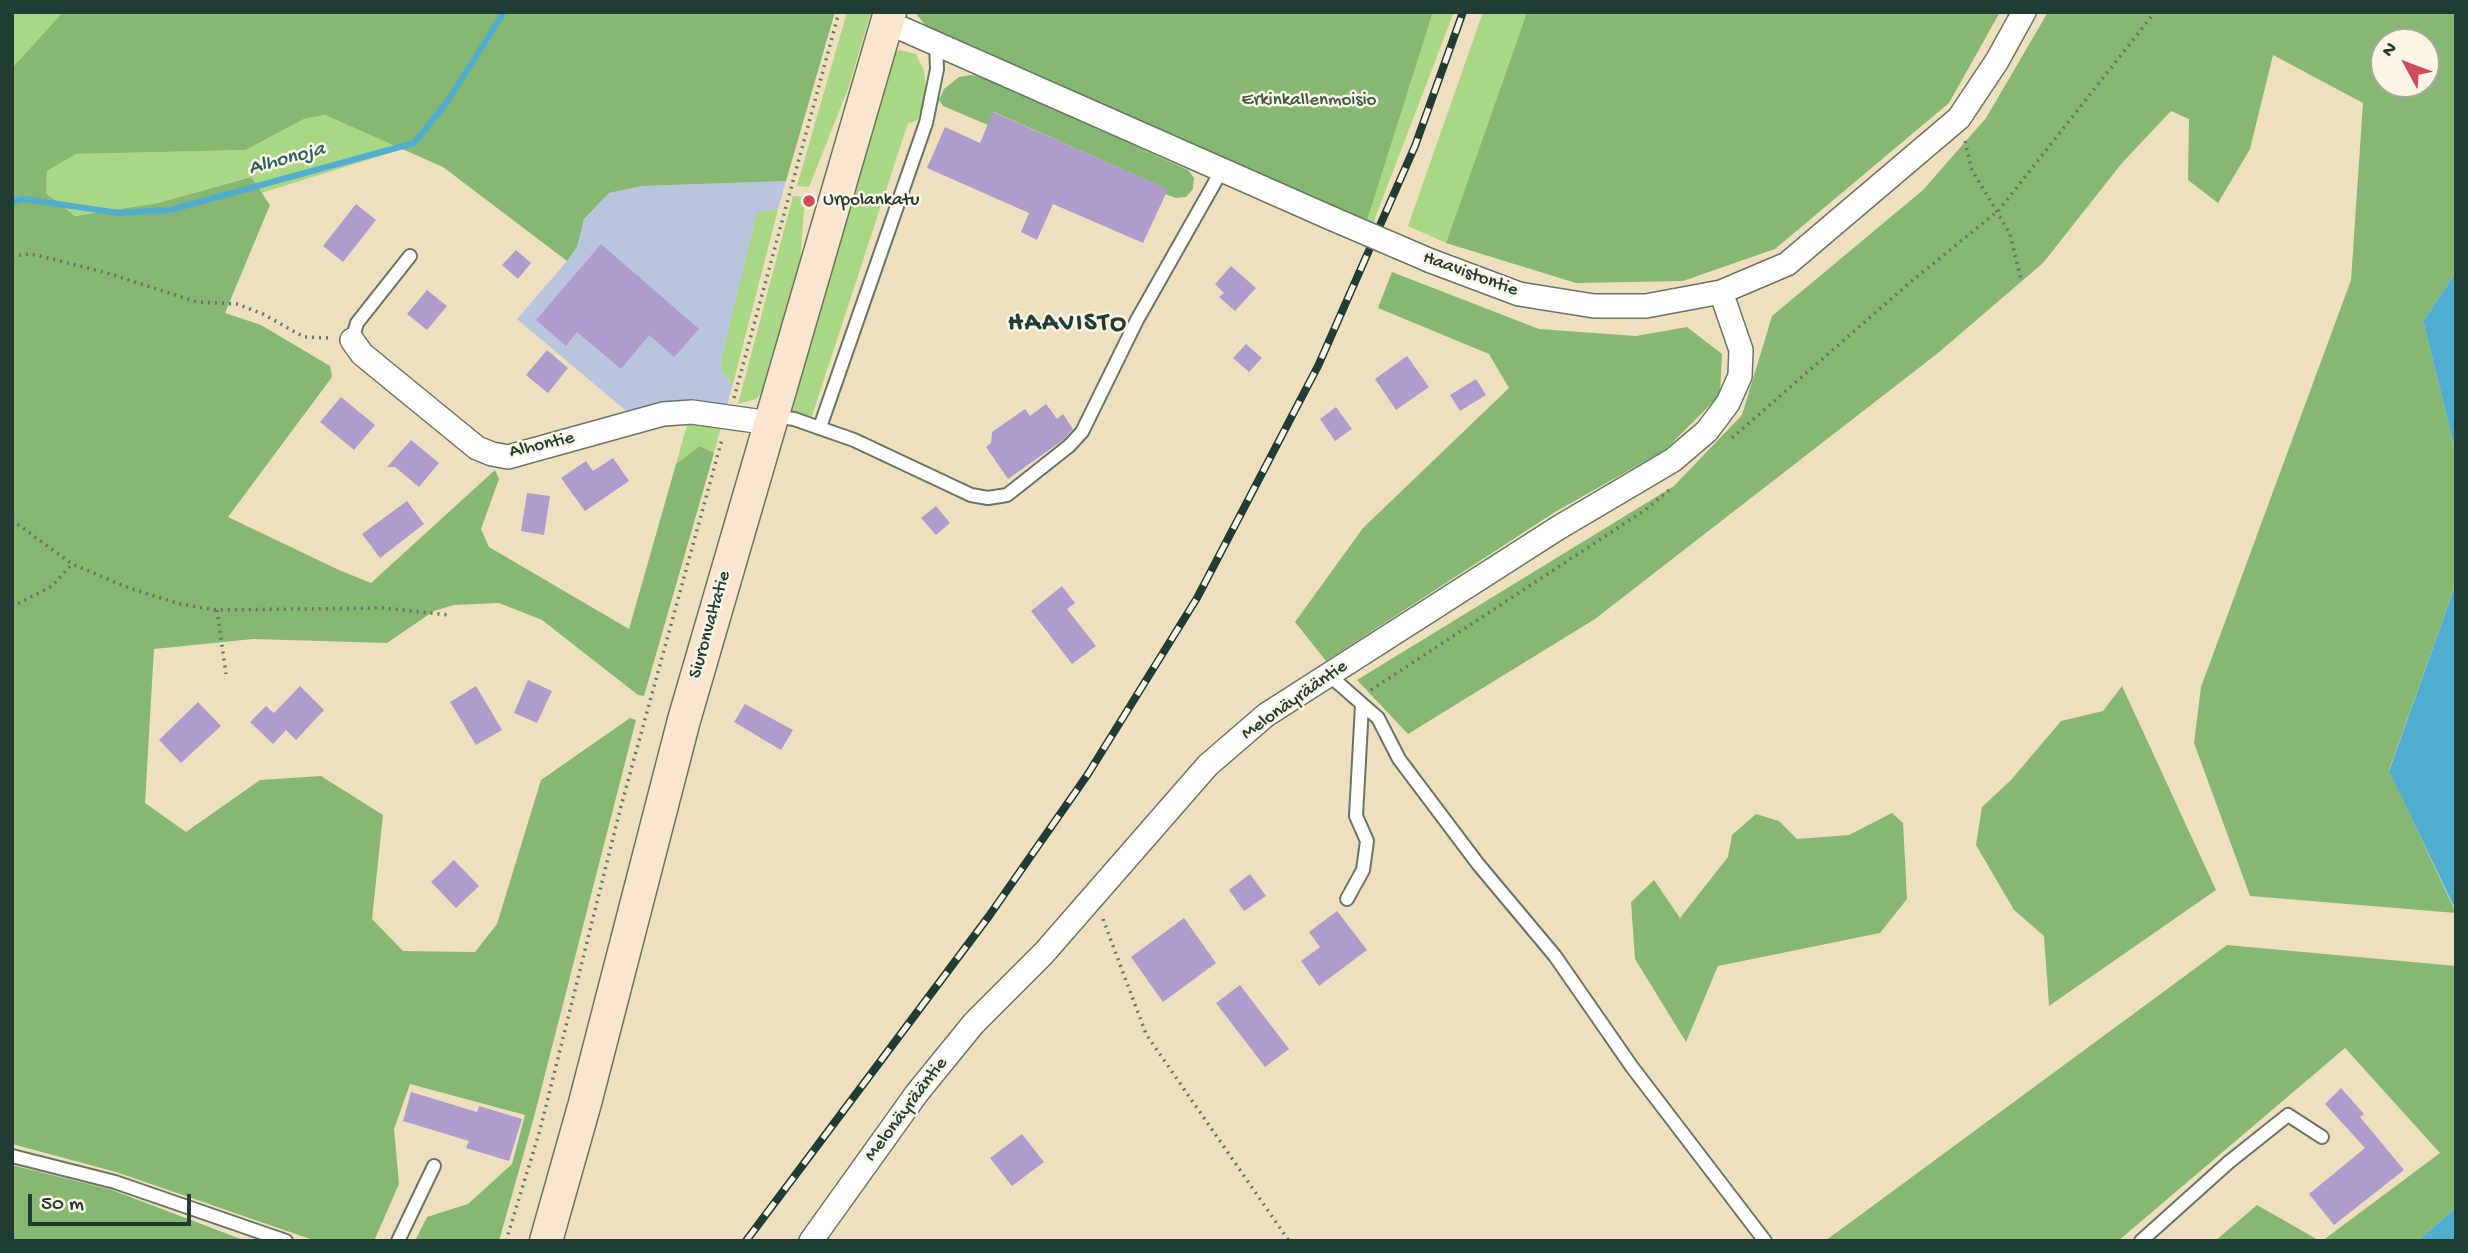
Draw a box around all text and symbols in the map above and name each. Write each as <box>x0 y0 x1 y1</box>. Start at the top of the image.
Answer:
north arrow <box>2370 28 2440 98</box>
text: N <box>2378 38 2403 62</box>
park label: Erkinkallenmoisio <box>1242 90 1376 112</box>
water label: Alhonoja <box>246 138 328 182</box>
place label: Urpolankatu <box>823 190 919 212</box>
marker: Urpolankatu <box>801 193 817 209</box>
street label: Haavistontie <box>1419 247 1521 303</box>
district label: HAAVISTO <box>1009 309 1127 341</box>
street label: Alhontie <box>507 427 577 465</box>
street label: Siuronvaltatie <box>685 569 737 681</box>
street label: Melonäyrääntie <box>1237 656 1353 746</box>
street label: Melonäyrääntie <box>860 1053 954 1167</box>
scale bar <box>32 1180 194 1224</box>
text: 50 m <box>41 1193 84 1218</box>

